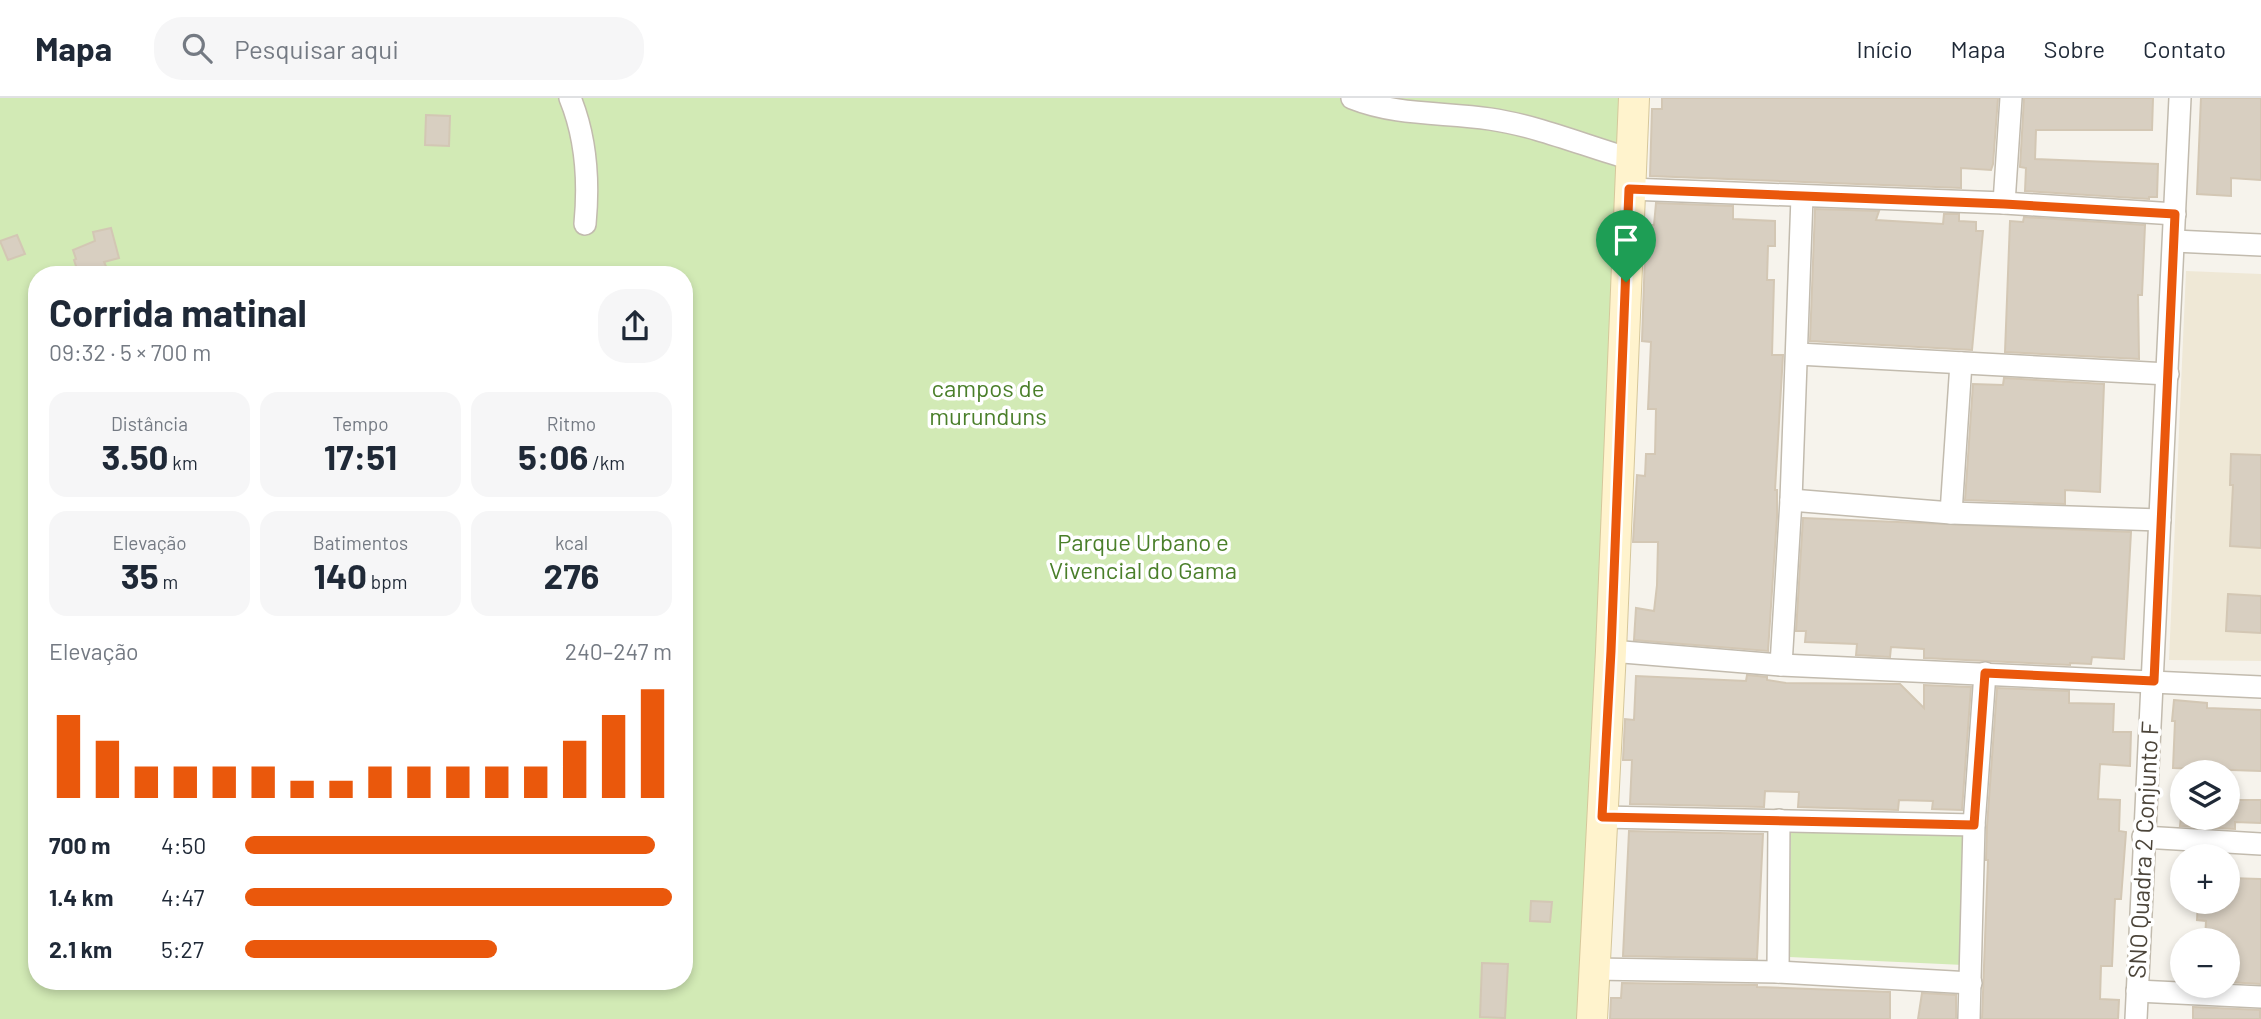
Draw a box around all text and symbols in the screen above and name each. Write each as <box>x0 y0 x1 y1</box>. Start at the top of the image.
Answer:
search box <box>154 17 644 80</box>
text: Mapa <box>35 28 112 68</box>
icon: search <box>178 29 216 67</box>
text: Pesquisar aqui <box>234 33 399 64</box>
text: Início <box>1857 34 1913 63</box>
text: Mapa <box>1951 34 2005 63</box>
text: Sobre <box>2043 34 2105 63</box>
text: Contato <box>2143 34 2226 63</box>
pin <box>1596 210 1656 282</box>
icon: arrive <box>1607 221 1645 259</box>
text: Corrida matinal <box>49 289 307 335</box>
button: share <box>598 289 672 363</box>
text: 09:32 · 5 × 700 m <box>49 338 211 366</box>
park label: campos de murunduns <box>929 373 1047 430</box>
text: Distância <box>111 412 188 435</box>
text: Tempo <box>332 412 389 435</box>
text: Ritmo <box>547 412 596 435</box>
text: 3.50 <box>101 435 169 477</box>
text: 17:51 <box>324 435 397 477</box>
text: 5:06 <box>518 435 588 477</box>
text: km <box>169 451 198 474</box>
text: /km <box>588 451 625 474</box>
park label: Parque Urbano e Vivencial do Gama <box>1049 527 1237 584</box>
text: Elevação <box>112 531 187 554</box>
text: Batimentos <box>313 531 408 554</box>
text: kcal <box>555 531 588 554</box>
text: 35 <box>121 554 159 596</box>
text: 140 <box>314 554 367 596</box>
text: 276 <box>544 554 599 596</box>
text: m <box>159 570 178 593</box>
text: bpm <box>367 570 407 593</box>
text: Elevação <box>49 637 139 665</box>
text: 240–247 m <box>565 637 672 665</box>
street label: SNO Quadra 2 Conjunto F <box>2121 720 2164 979</box>
map controls <box>2170 760 2240 998</box>
button: layers <box>2170 760 2240 830</box>
text: 700 m <box>49 831 110 859</box>
text: 4:50 <box>161 831 206 859</box>
button: + <box>2170 844 2240 914</box>
text: 1.4 km <box>49 883 113 911</box>
text: 4:47 <box>161 883 204 911</box>
button: − <box>2170 928 2240 998</box>
text: 2.1 km <box>49 935 112 963</box>
text: 5:27 <box>161 935 204 963</box>

